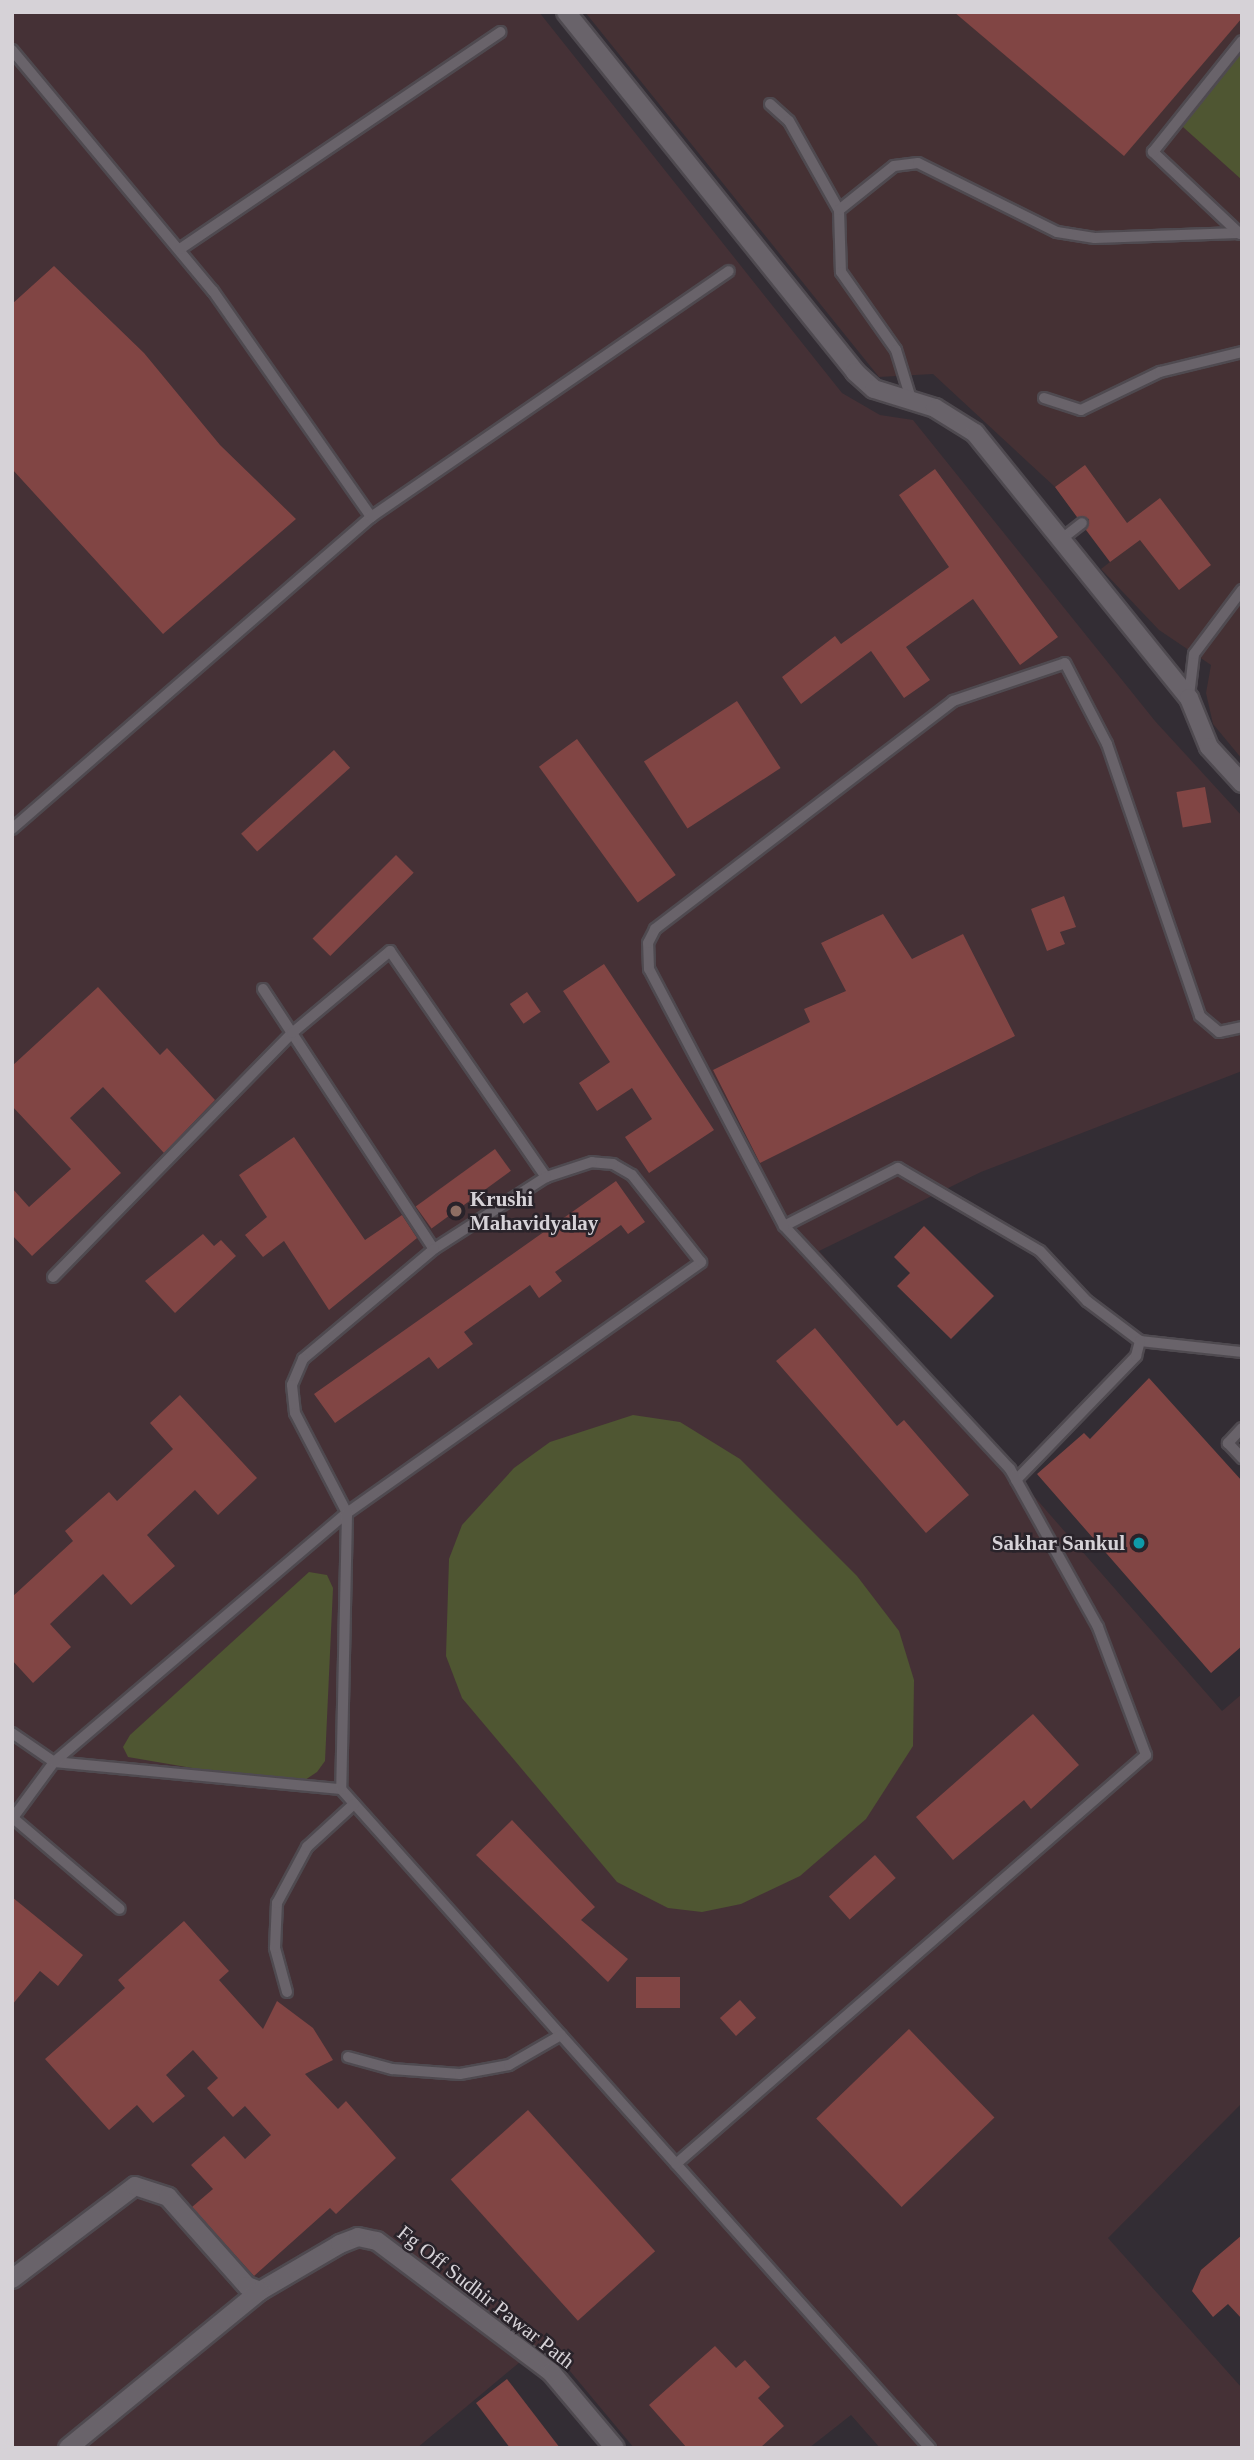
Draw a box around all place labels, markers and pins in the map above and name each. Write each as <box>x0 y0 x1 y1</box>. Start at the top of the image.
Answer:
place label: Krushi Mahavidyalay <box>470 1186 598 1236</box>
marker: Krushi Mahavidyalay <box>448 1203 464 1219</box>
place label: Sakhar Sankul <box>991 1530 1125 1556</box>
marker: Sakhar Sankul <box>1131 1535 1147 1551</box>

